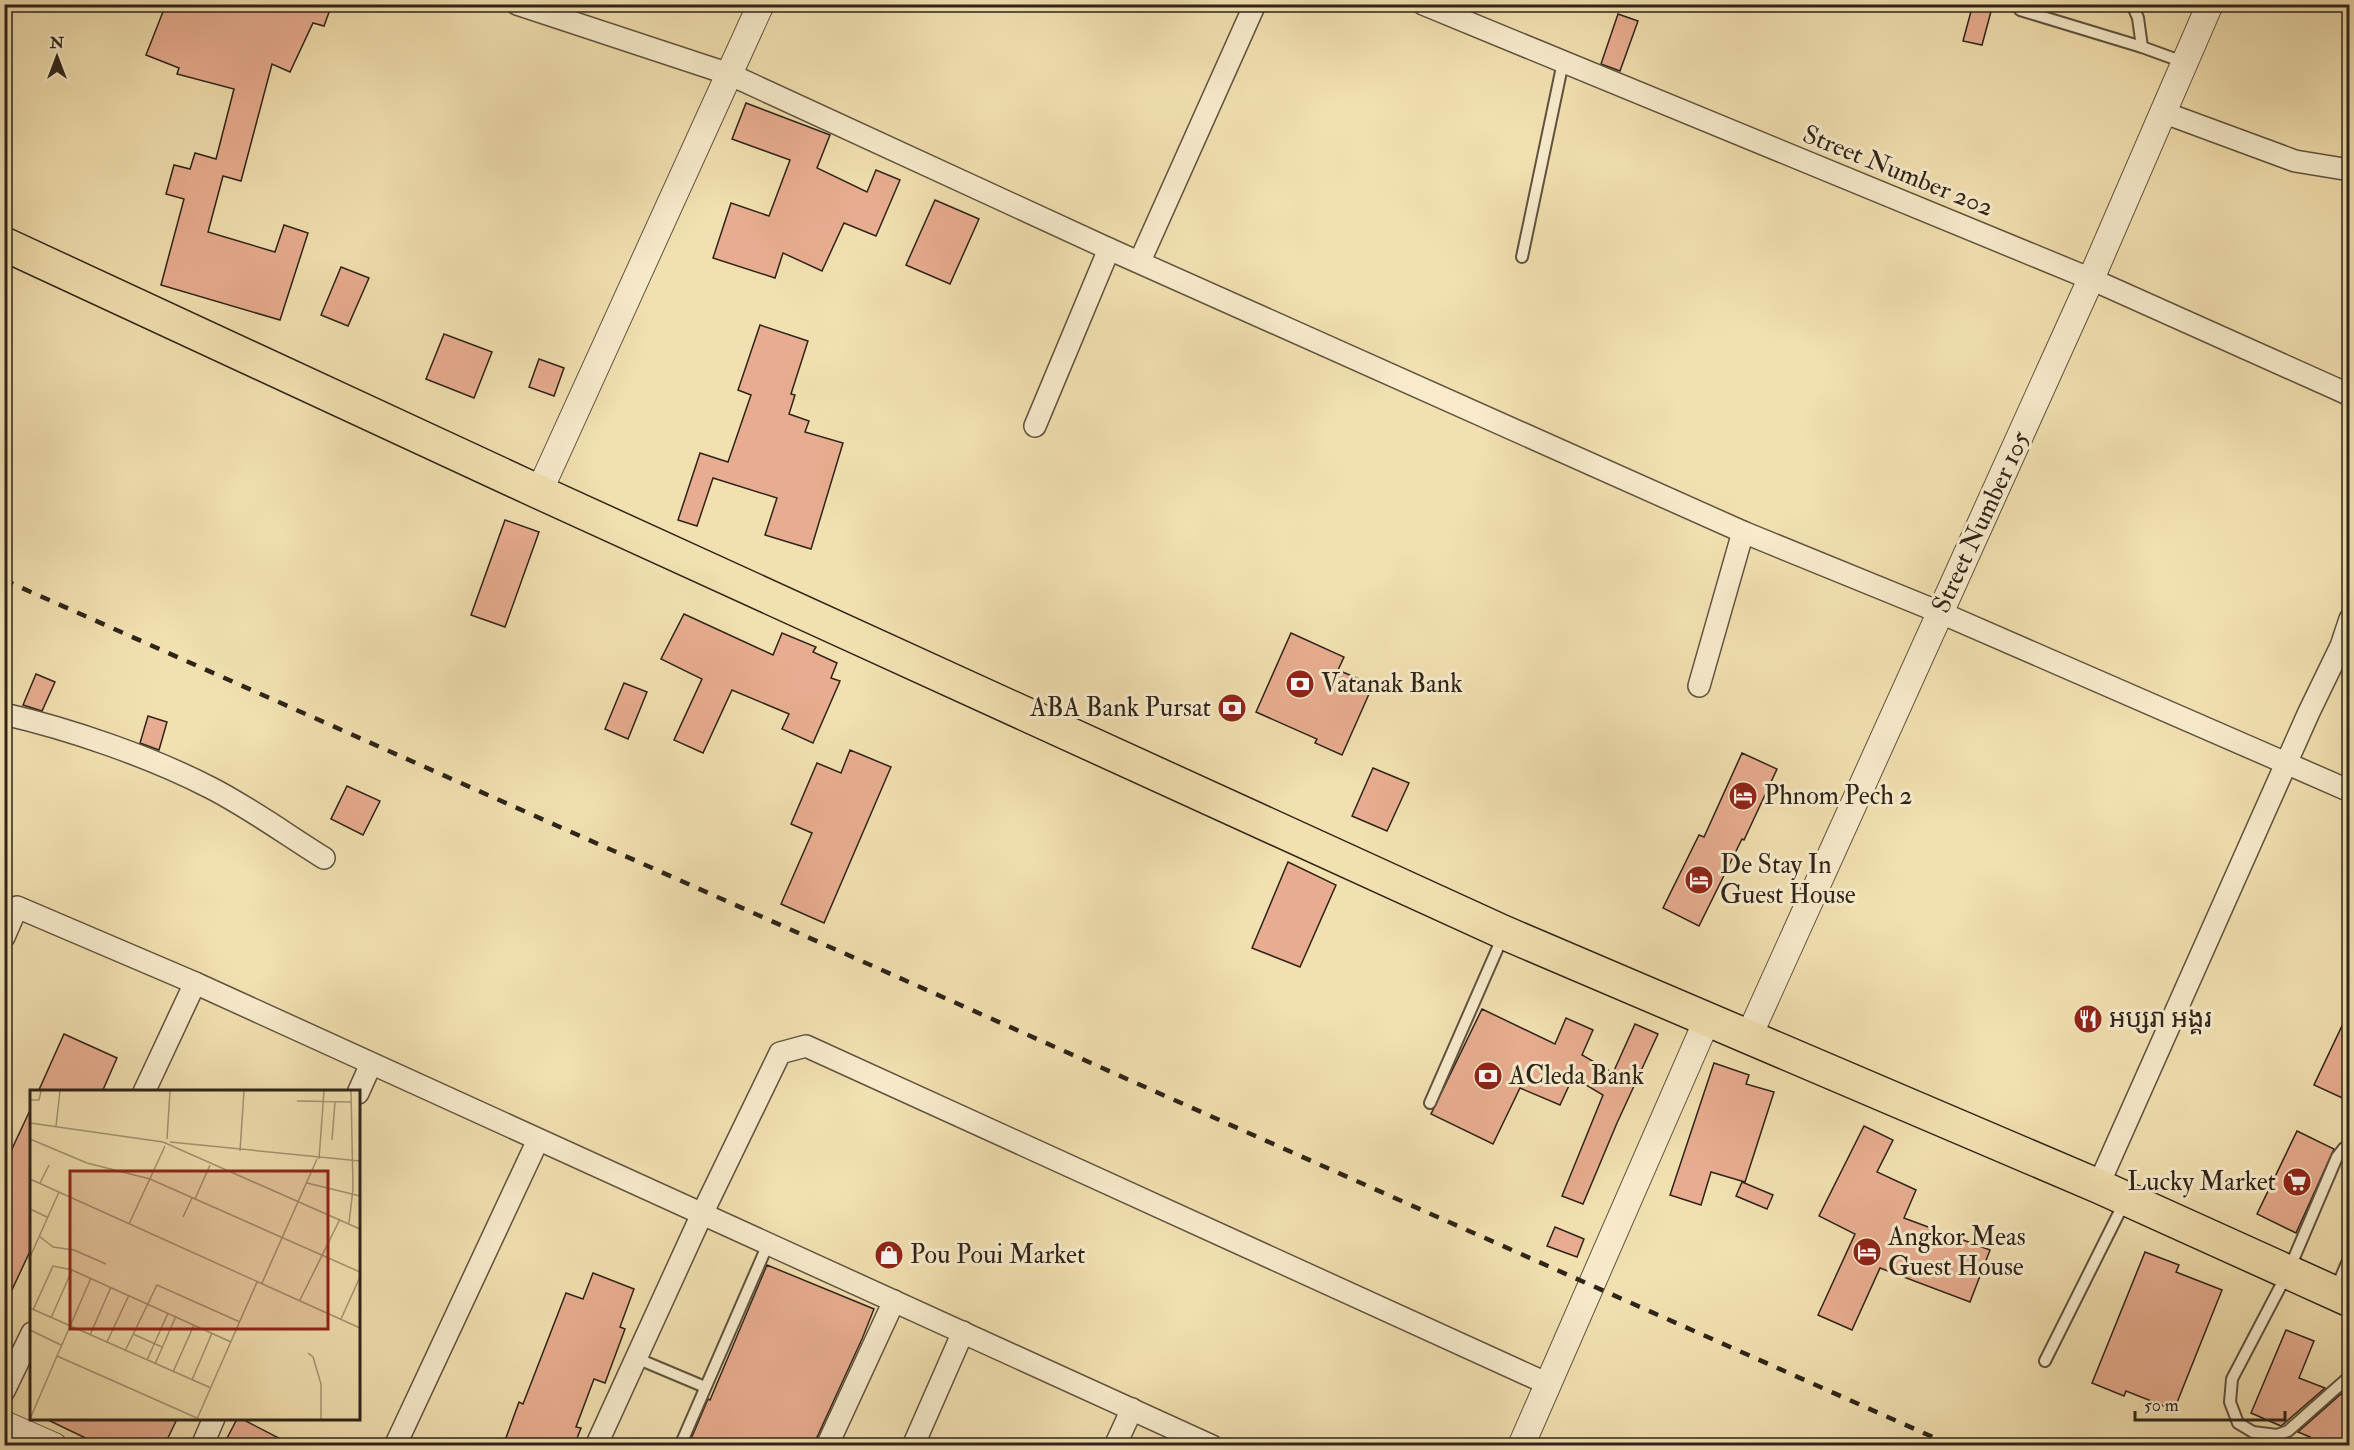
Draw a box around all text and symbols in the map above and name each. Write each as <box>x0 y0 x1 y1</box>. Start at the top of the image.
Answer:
north arrow <box>27 27 87 87</box>
text: N <box>49 33 65 53</box>
street label: Street Number 202 <box>1798 118 1998 224</box>
street label: Street Number 105 <box>1925 425 2037 618</box>
bank icon: Vatanak Bank <box>1284 668 1316 700</box>
place label: Vatanak Bank <box>1321 668 1463 700</box>
place label: ABA Bank Pursat <box>1029 692 1211 724</box>
bank icon: ABA Bank Pursat <box>1216 692 1248 724</box>
hotel icon: Phnom Pech 2 <box>1727 780 1759 812</box>
place label: Phnom Pech 2 <box>1764 780 1913 812</box>
place label: De Stay In Guest House <box>1720 849 1856 911</box>
hotel icon: De Stay In Guest House <box>1683 864 1715 896</box>
restaurant icon: អប្សរា អង្គរ <box>2072 1003 2104 1035</box>
place label: អប្សរា អង្គរ <box>2109 1003 2212 1035</box>
bank icon: ACleda Bank <box>1472 1060 1504 1092</box>
place label: ACleda Bank <box>1508 1060 1645 1092</box>
inset map <box>30 1090 360 1420</box>
place label: Lucky Market <box>2127 1166 2276 1198</box>
supermarket icon: Lucky Market <box>2281 1166 2313 1198</box>
place label: Angkor Meas Guest House <box>1887 1221 2026 1283</box>
hotel icon: Angkor Meas Guest House <box>1851 1236 1883 1268</box>
shop icon: Pou Poui Market <box>873 1239 905 1271</box>
place label: Pou Poui Market <box>910 1239 1085 1271</box>
scale bar <box>2135 1384 2285 1422</box>
text: 50 m <box>2144 1394 2179 1417</box>

